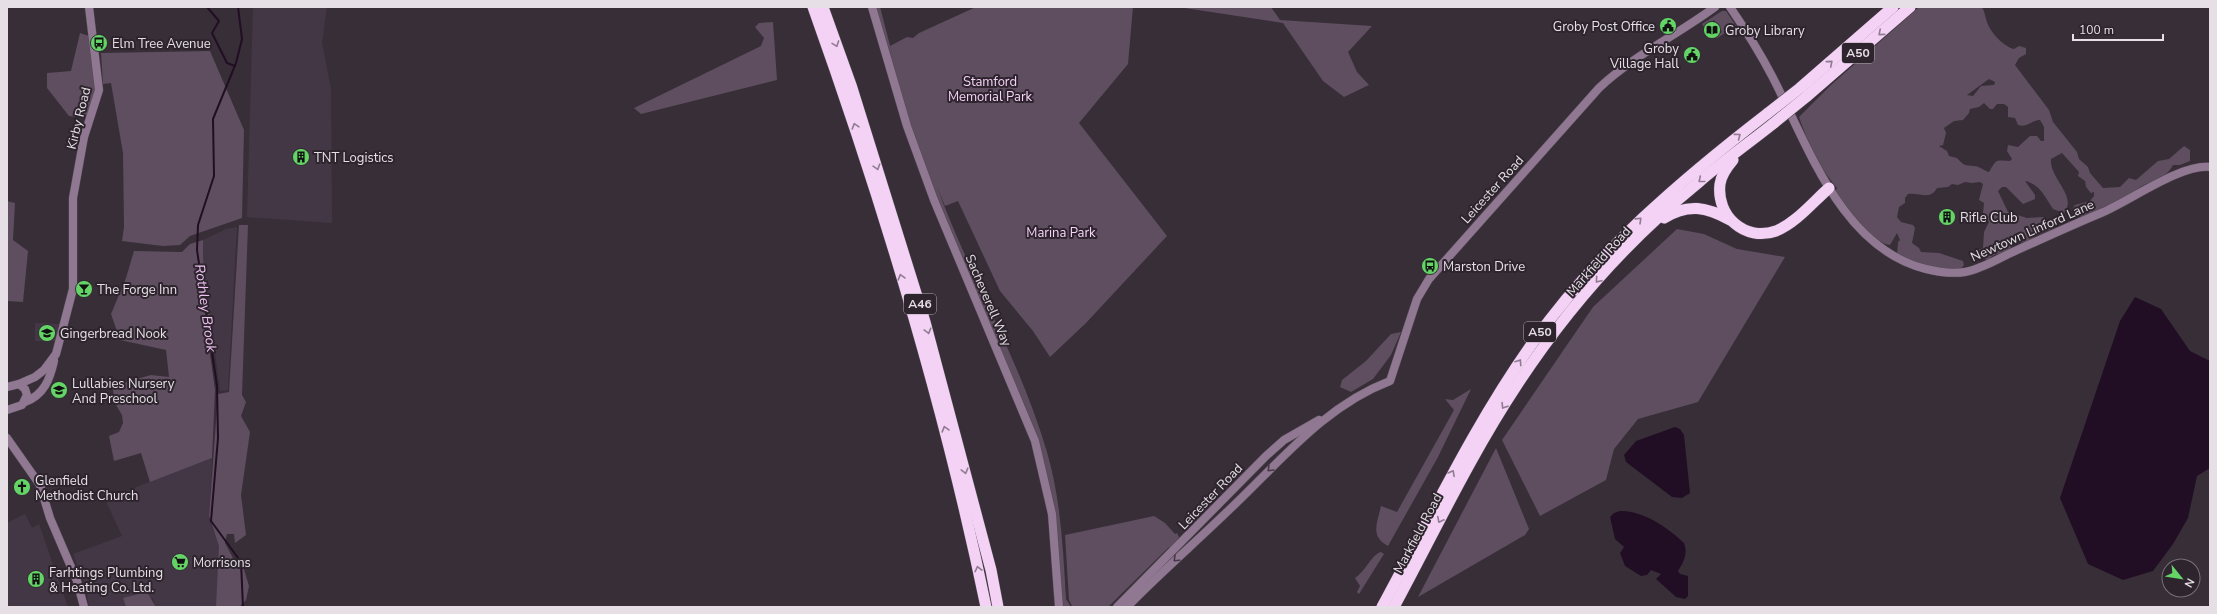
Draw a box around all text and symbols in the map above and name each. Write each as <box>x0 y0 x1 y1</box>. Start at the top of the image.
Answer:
public building icon: Groby Post Office <box>1658 16 1678 36</box>
scale bar <box>2073 16 2163 42</box>
place label: Groby Post Office <box>1553 18 1655 36</box>
library icon: Groby Library <box>1702 20 1722 40</box>
place label: Groby Library <box>1725 22 1805 40</box>
text: 100 m <box>2079 22 2114 38</box>
one-way arrow <box>1878 29 1886 36</box>
bus stop icon: Elm Tree Avenue <box>89 33 109 53</box>
place label: Elm Tree Avenue <box>112 35 211 53</box>
one-way arrow <box>832 40 840 47</box>
place label: Groby Village Hall <box>1609 40 1679 73</box>
road number: A50 <box>1842 43 1874 63</box>
public building icon: Groby Village Hall <box>1682 45 1702 65</box>
one-way arrow <box>1825 61 1832 68</box>
park label: Stamford Memorial Park <box>948 73 1033 106</box>
street label: Kirby Road <box>63 85 95 151</box>
one-way arrow <box>851 123 860 130</box>
one-way arrow <box>1734 134 1741 141</box>
building icon: TNT Logistics <box>291 147 311 167</box>
place label: TNT Logistics <box>314 149 394 167</box>
street label: Leicester Road <box>1457 152 1528 227</box>
one-way arrow <box>872 163 881 170</box>
one-way arrow <box>1698 176 1705 183</box>
street label: Newtown Linford Lane <box>1968 196 2097 266</box>
building icon: Rifle Club <box>1937 207 1957 227</box>
place label: Rifle Club <box>1960 209 2018 227</box>
one-way arrow <box>1635 218 1642 225</box>
street label: Markfield Road <box>1563 223 1635 300</box>
park label: Marina Park <box>1026 224 1096 242</box>
street label: Sacheverell Way <box>961 252 1016 349</box>
bus stop icon: Marston Drive <box>1420 256 1440 276</box>
place label: Marston Drive <box>1443 258 1525 276</box>
water label: Rothley Brook <box>190 263 221 354</box>
one-way arrow <box>897 274 906 281</box>
one-way arrow <box>1596 275 1603 282</box>
bar icon: The Forge Inn <box>74 279 94 299</box>
place label: The Forge Inn <box>97 281 177 299</box>
road number: A46 <box>904 294 936 314</box>
road number: A50 <box>1524 322 1556 342</box>
school or university icon: Gingerbread Nook <box>37 323 57 343</box>
place label: Gingerbread Nook <box>60 325 167 343</box>
one-way arrow <box>923 328 932 335</box>
one-way arrow <box>1514 359 1522 366</box>
place label: Lullabies Nursery And Preschool <box>72 375 175 408</box>
school or university icon: Lullabies Nursery And Preschool <box>49 380 69 400</box>
one-way arrow <box>1501 402 1508 409</box>
one-way arrow <box>941 426 949 432</box>
street label: Leicester Road <box>1175 460 1247 534</box>
one-way arrow <box>1267 464 1275 472</box>
one-way arrow <box>960 467 968 474</box>
one-way arrow <box>1448 470 1455 477</box>
place label: Glenfield Methodist Church <box>35 472 138 505</box>
church icon: Glenfield Methodist Church <box>12 477 32 497</box>
street label: Markfield Road <box>1389 490 1447 577</box>
one-way arrow <box>1437 515 1445 523</box>
supermarket icon: Morrisons <box>170 552 190 572</box>
place label: Morrisons <box>193 554 251 572</box>
one-way arrow <box>1174 554 1181 561</box>
north arrow <box>2161 558 2201 598</box>
place label: Farhtings Plumbing & Heating Co. Ltd. <box>49 564 163 597</box>
one-way arrow <box>975 566 983 572</box>
building icon: Farhtings Plumbing & Heating Co. Ltd. <box>26 569 46 589</box>
text: N <box>2181 575 2198 590</box>

